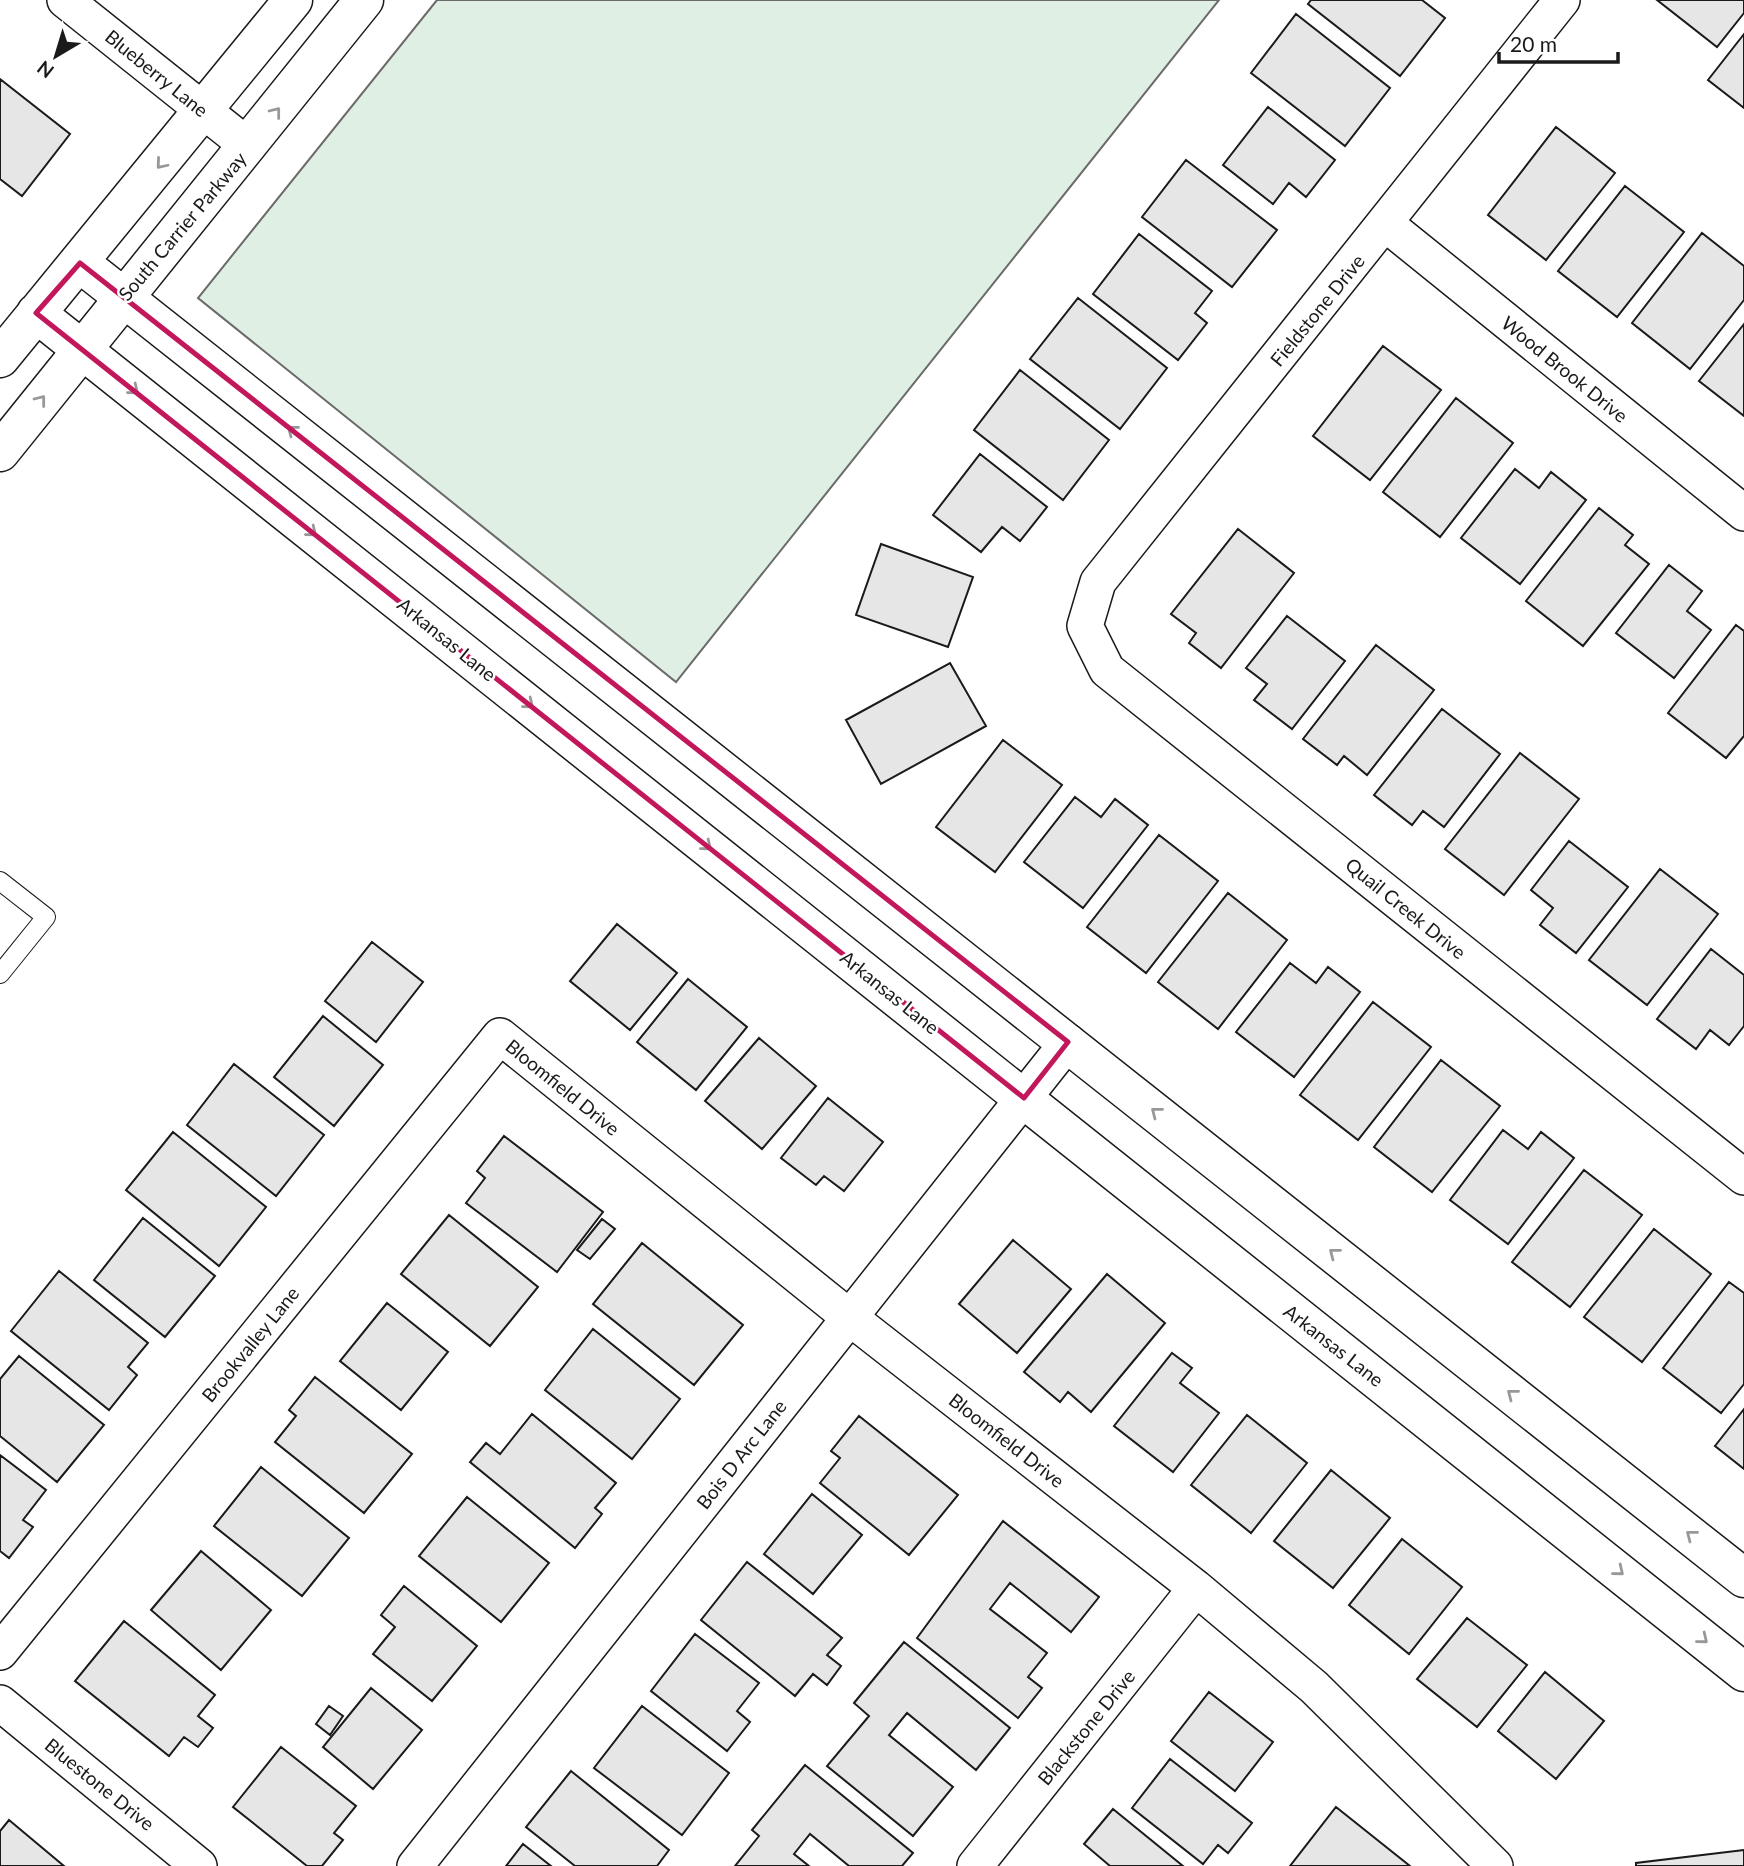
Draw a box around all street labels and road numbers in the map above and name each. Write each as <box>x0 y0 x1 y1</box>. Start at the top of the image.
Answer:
street label: Blueberry Lane <box>101 24 213 122</box>
street label: South Carrier Parkway <box>113 147 251 305</box>
street label: Fieldstone Drive <box>1265 250 1369 370</box>
street label: Wood Brook Drive <box>1497 311 1633 427</box>
street label: Arkansas Lane <box>393 592 501 686</box>
street label: Quail Creek Drive <box>1341 852 1471 964</box>
street label: Arkansas Lane <box>836 945 944 1039</box>
street label: Bloomfield Drive <box>501 1034 625 1140</box>
street label: Brookvalley Lane <box>196 1282 304 1406</box>
street label: Arkansas Lane <box>1280 1299 1388 1391</box>
street label: Bloomfield Drive <box>945 1388 1069 1492</box>
street label: Bois D Arc Lane <box>691 1395 791 1513</box>
street label: Blackstone Drive <box>1033 1665 1139 1789</box>
street label: Bluestone Drive <box>41 1733 159 1835</box>

